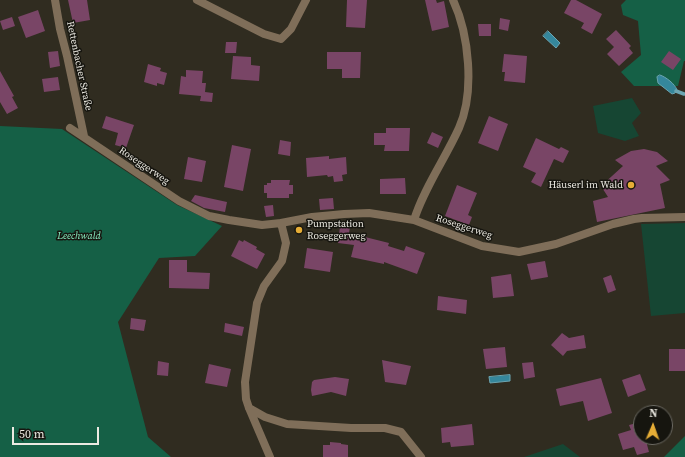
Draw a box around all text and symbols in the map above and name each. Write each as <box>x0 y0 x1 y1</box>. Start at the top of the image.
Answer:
street label: Rettenbacher Straße <box>64 20 94 112</box>
street label: Roseggerweg <box>116 145 172 187</box>
place label: Häuserl im Wald <box>549 179 623 191</box>
marker: Häuserl im Wald <box>626 180 636 190</box>
street label: Roseggerweg <box>434 212 494 242</box>
place label: Pumpstation Roseggerweg <box>307 218 366 242</box>
marker: Pumpstation Roseggerweg <box>294 225 304 235</box>
park label: Leechwald <box>57 230 101 242</box>
north arrow <box>633 405 673 445</box>
text: N <box>649 406 658 421</box>
scale bar <box>14 419 101 445</box>
text: 50 m <box>19 426 45 442</box>

